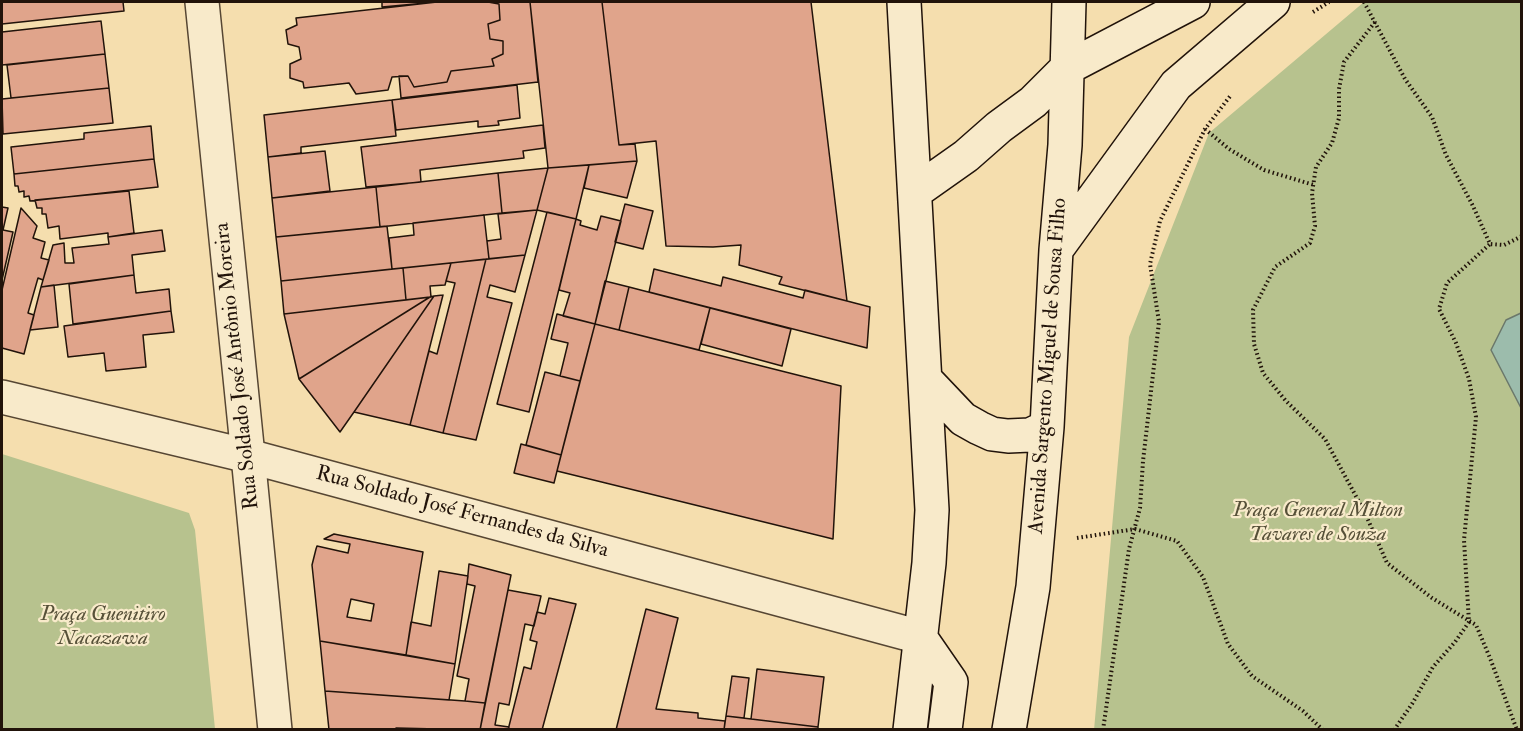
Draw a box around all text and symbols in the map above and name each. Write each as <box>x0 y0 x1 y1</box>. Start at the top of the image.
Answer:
street label: Avenida Sargento Miguel de Sousa Filho <box>1025 197 1073 535</box>
street label: Rua Soldado José Antônio Moreira <box>210 221 266 511</box>
street label: Rua Soldado José Fernandes da Silva <box>313 462 611 564</box>
park label: Praça General Milton Tavares de Souza <box>1233 498 1403 548</box>
park label: Praça Guenitiro Nacazawa <box>40 602 166 652</box>

